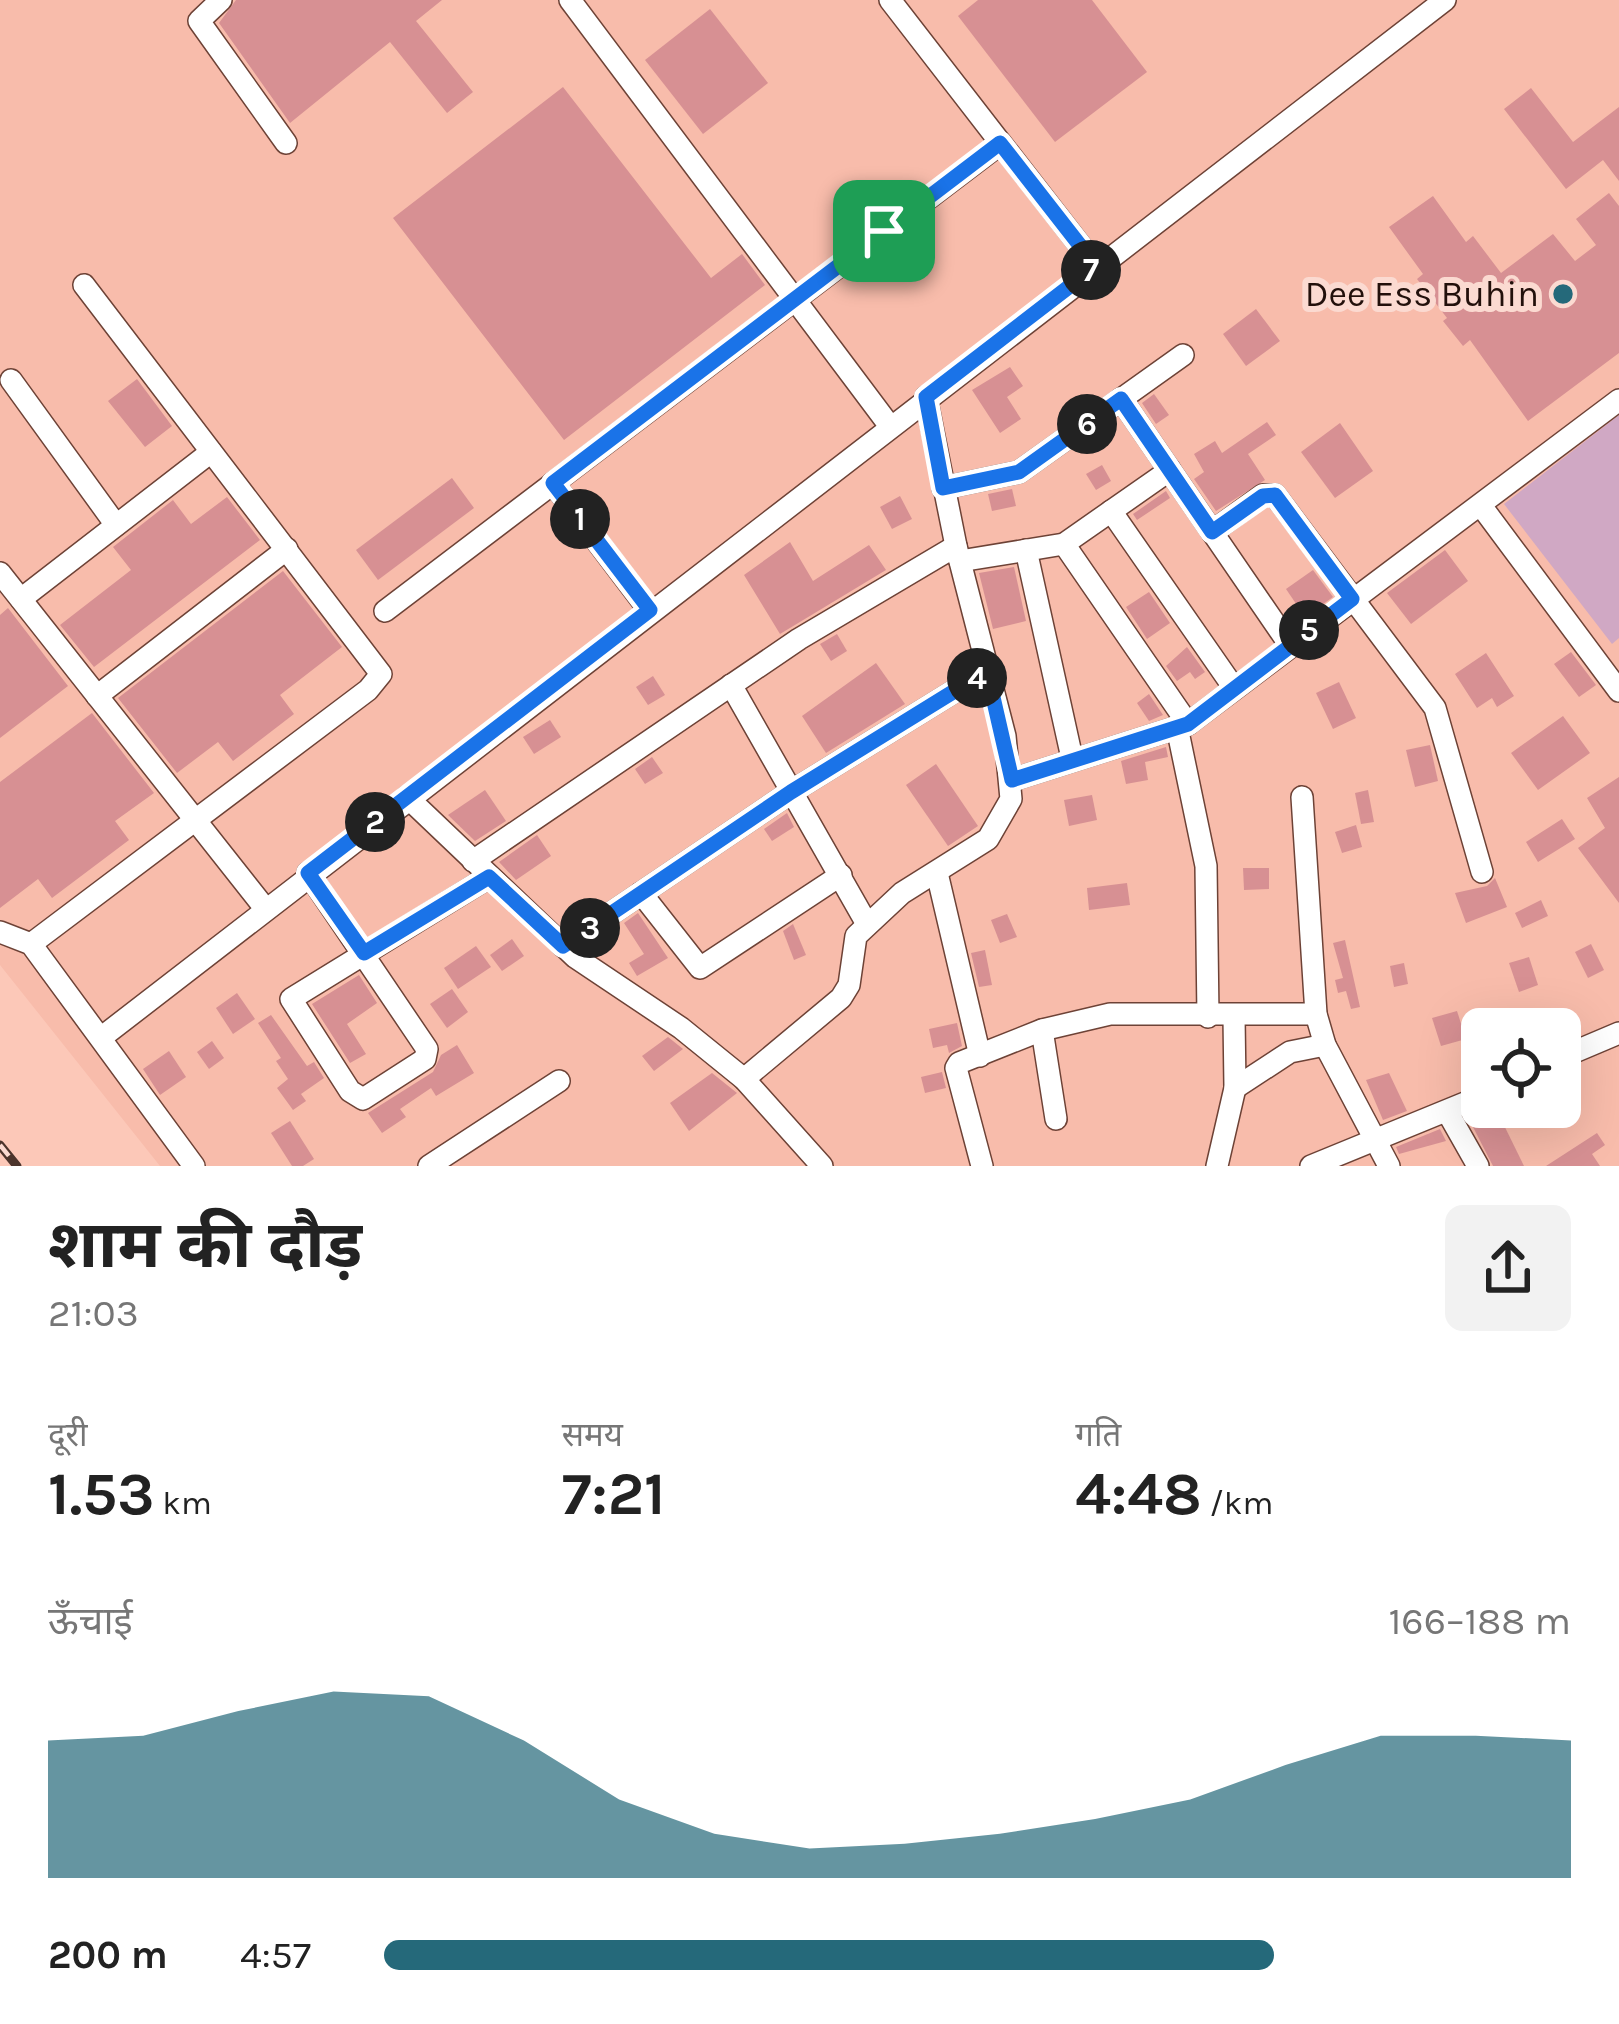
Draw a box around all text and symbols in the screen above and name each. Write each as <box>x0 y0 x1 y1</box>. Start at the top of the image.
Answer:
pin <box>833 180 935 282</box>
icon: arrive <box>851 198 917 264</box>
pin: 7 <box>1061 240 1121 300</box>
text: 7 <box>1083 251 1099 289</box>
place label: Dee Ess Buhin <box>1305 273 1539 315</box>
marker: Dee Ess Buhin <box>1550 281 1576 307</box>
pin: 6 <box>1057 394 1117 454</box>
text: 6 <box>1077 405 1097 443</box>
pin: 1 <box>550 489 610 549</box>
text: 1 <box>574 500 586 538</box>
pin: 5 <box>1279 600 1339 660</box>
text: 5 <box>1299 611 1319 649</box>
pin: 4 <box>947 648 1007 708</box>
text: 4 <box>967 659 987 697</box>
pin: 2 <box>345 792 405 852</box>
text: 2 <box>365 803 385 841</box>
pin: 3 <box>560 898 620 958</box>
text: 3 <box>580 909 600 947</box>
map controls <box>1461 1008 1581 1128</box>
button: locate <box>1461 1008 1581 1128</box>
button: share <box>1445 1205 1571 1331</box>
text: शाम की दौड़ <box>48 1206 362 1284</box>
text: 21:03 <box>48 1290 139 1336</box>
text: दूरी <box>48 1416 88 1454</box>
text: समय <box>562 1416 623 1454</box>
text: गति <box>1075 1416 1121 1454</box>
text: 1.53 <box>48 1459 155 1529</box>
text: 7:21 <box>562 1459 665 1529</box>
text: 4:48 <box>1075 1459 1202 1529</box>
text: km <box>155 1484 212 1522</box>
text: /km <box>1202 1484 1273 1522</box>
text: ऊँचाई <box>48 1598 133 1644</box>
text: 166–188 m <box>1388 1598 1571 1644</box>
text: 200 m <box>48 1932 168 1978</box>
text: 4:57 <box>240 1932 311 1978</box>

